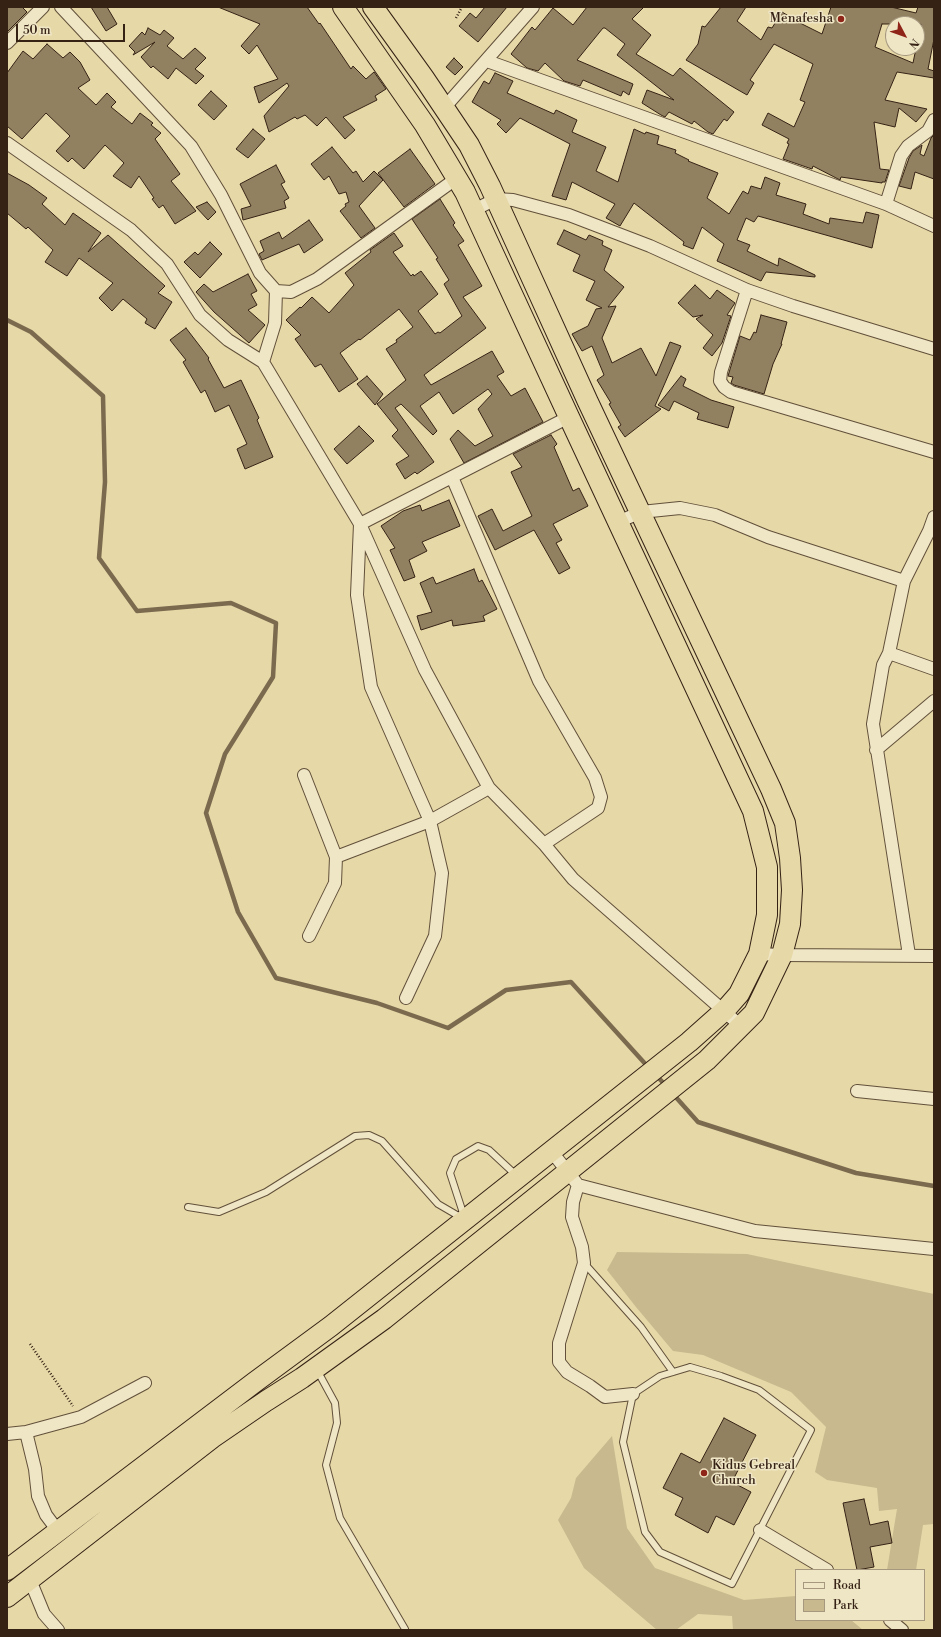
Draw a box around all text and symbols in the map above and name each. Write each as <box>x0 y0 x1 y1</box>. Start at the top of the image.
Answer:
place label: Menafesha <box>770 11 833 27</box>
marker: Menafesha <box>836 14 846 24</box>
scale bar <box>18 16 127 42</box>
north arrow <box>885 16 925 56</box>
text: 50 m <box>23 23 51 38</box>
text: N <box>905 35 921 51</box>
place label: Kidus Gebreal Church <box>712 1458 795 1489</box>
marker: Kidus Gebreal Church <box>699 1468 709 1478</box>
legend <box>795 1569 925 1621</box>
text: Road <box>833 1578 861 1593</box>
text: Park <box>833 1598 858 1613</box>

